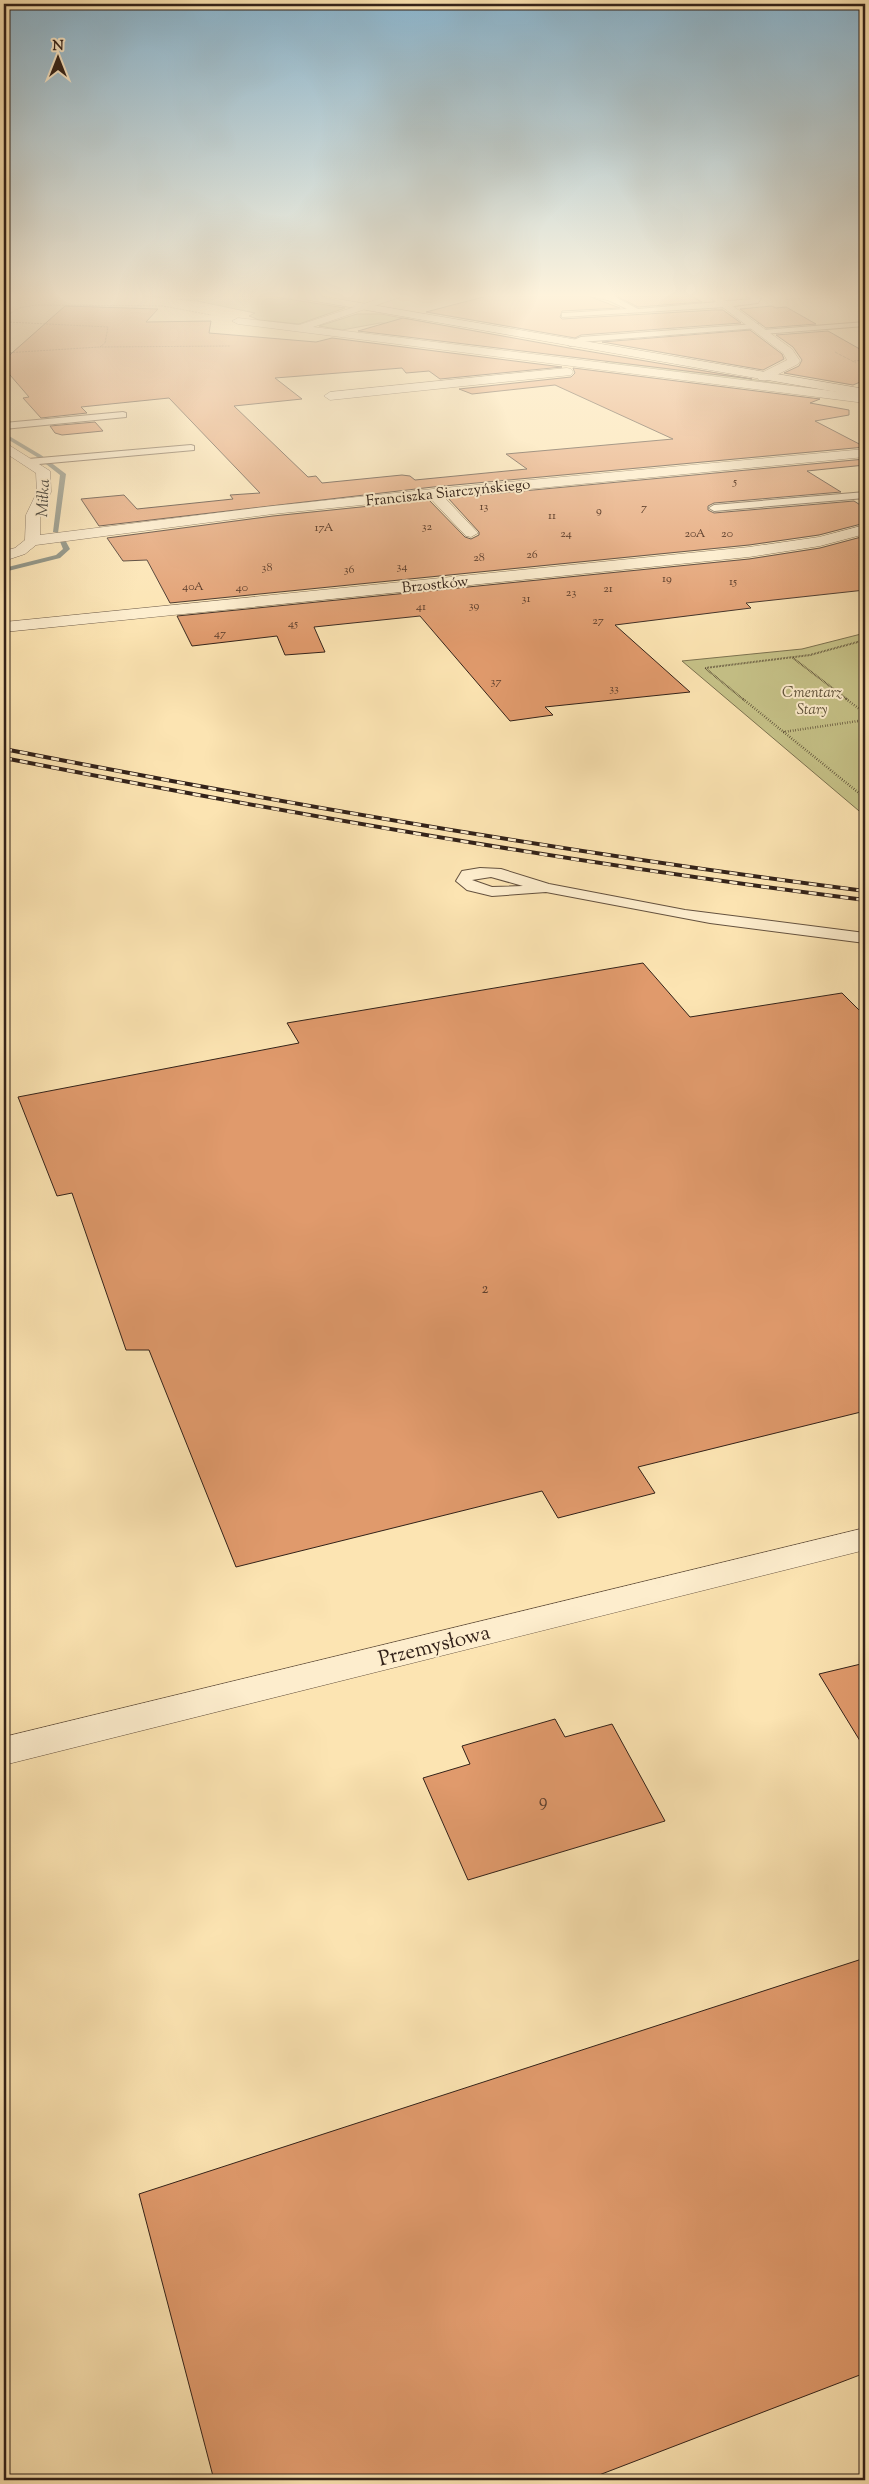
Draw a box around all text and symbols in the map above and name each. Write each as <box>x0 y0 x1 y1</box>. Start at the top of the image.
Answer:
north arrow <box>32 32 82 82</box>
text: N <box>52 37 64 57</box>
house number: 5 <box>732 473 737 491</box>
street label: Franciszka Siarczyńskiego <box>365 474 531 513</box>
water label: Miłka <box>32 478 57 518</box>
house number: 13 <box>480 498 489 516</box>
house number: 7 <box>641 499 647 517</box>
house number: 9 <box>596 502 602 520</box>
house number: 11 <box>548 507 556 525</box>
house number: 32 <box>422 518 433 536</box>
house number: 17A <box>314 519 334 537</box>
house number: 24 <box>560 525 572 543</box>
house number: 20A <box>684 525 706 543</box>
house number: 20 <box>721 525 733 543</box>
house number: 26 <box>526 546 538 564</box>
house number: 28 <box>473 549 485 567</box>
house number: 34 <box>397 558 407 576</box>
house number: 38 <box>262 559 272 577</box>
house number: 36 <box>344 561 354 579</box>
house number: 19 <box>662 570 672 588</box>
street label: Brzostków <box>401 572 470 599</box>
house number: 15 <box>729 573 737 591</box>
house number: 40A <box>182 578 204 596</box>
house number: 40 <box>236 579 248 597</box>
house number: 21 <box>603 580 613 598</box>
house number: 23 <box>566 584 576 602</box>
house number: 31 <box>522 590 530 608</box>
house number: 39 <box>469 597 479 615</box>
house number: 41 <box>416 598 426 616</box>
house number: 27 <box>592 612 604 630</box>
house number: 45 <box>288 615 298 633</box>
house number: 47 <box>214 625 226 643</box>
house number: 37 <box>491 673 501 691</box>
house number: 33 <box>609 680 619 698</box>
park label: Cmentarz Stary <box>782 683 842 721</box>
house number: 2 <box>481 1279 489 1300</box>
street label: Przemysłowa <box>375 1618 494 1675</box>
house number: 9 <box>539 1789 548 1815</box>

